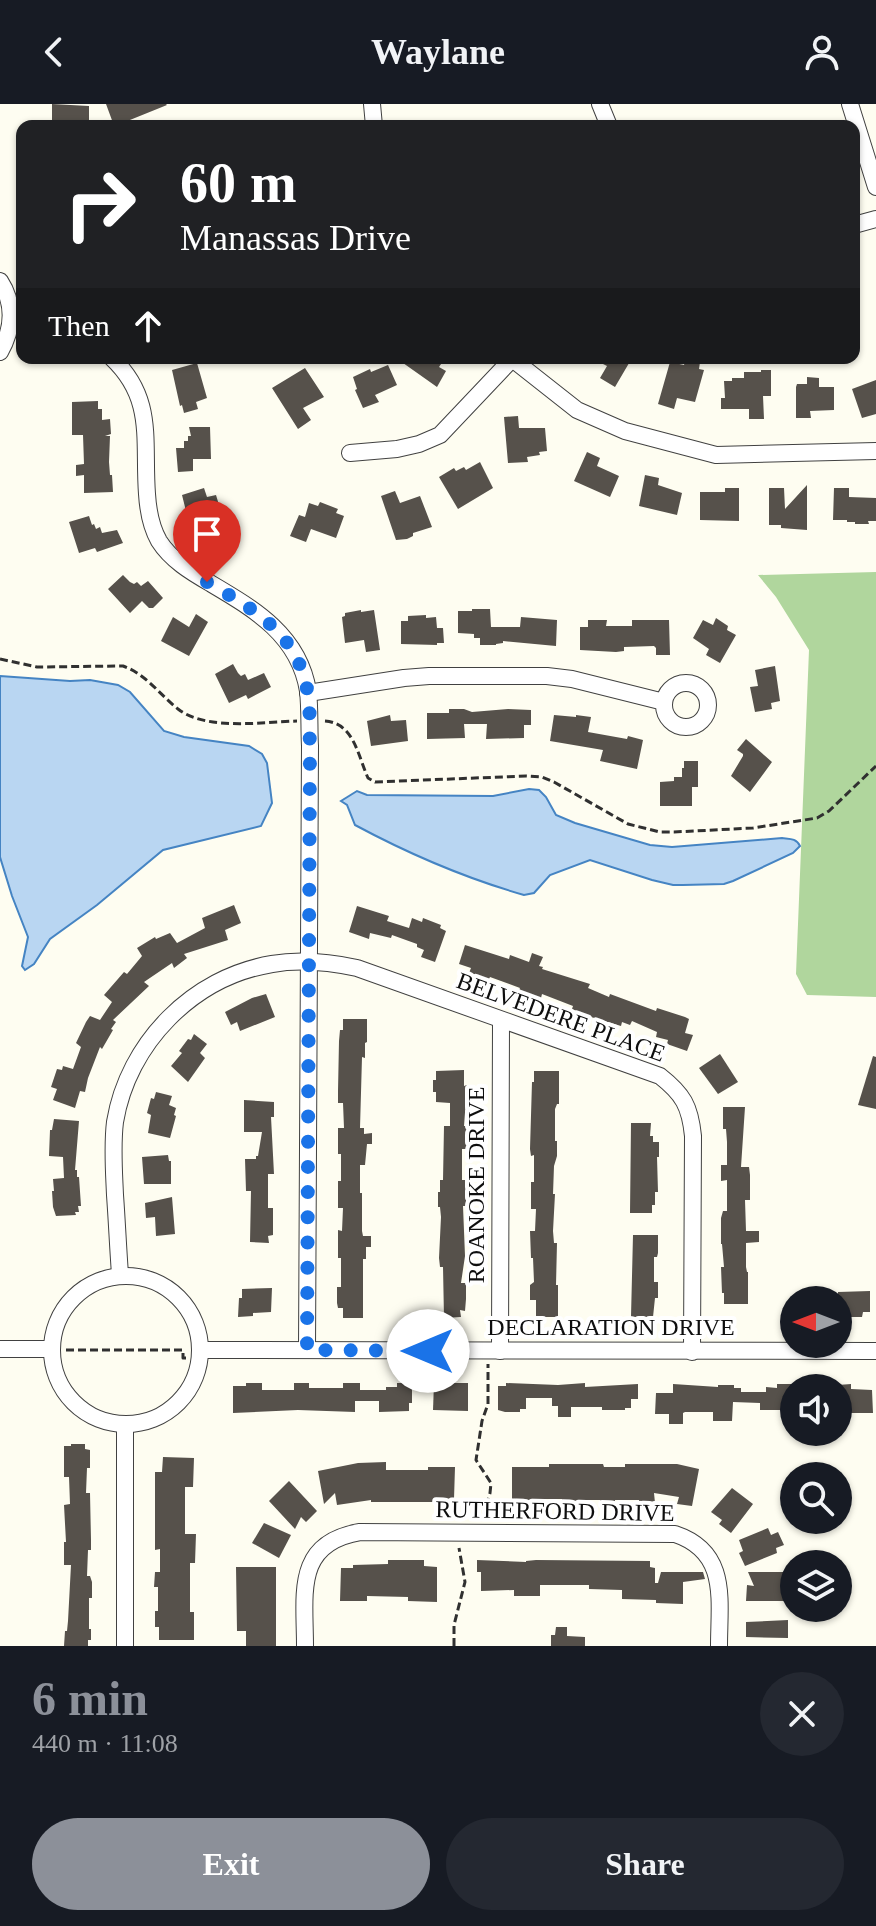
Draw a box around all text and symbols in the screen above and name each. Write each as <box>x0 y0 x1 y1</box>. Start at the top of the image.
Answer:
icon: back <box>32 30 76 74</box>
icon: person <box>800 30 844 74</box>
text: Waylane <box>371 32 505 72</box>
icon: right <box>48 152 152 256</box>
text: 60 m <box>180 152 297 214</box>
text: Manassas Drive <box>180 218 411 258</box>
icon: ahead <box>126 304 170 348</box>
text: Then <box>48 309 110 342</box>
pin <box>173 500 241 582</box>
icon: arrive <box>185 512 229 556</box>
street label: BELVEDERE PLACE <box>453 967 669 1067</box>
street label: ROANOKE DRIVE <box>463 1087 489 1283</box>
north arrow <box>780 1286 852 1358</box>
map controls <box>780 1286 852 1622</box>
position arrow <box>386 1309 470 1393</box>
street label: DECLARATION DRIVE <box>487 1314 735 1340</box>
button: sound <box>780 1374 852 1446</box>
button: search <box>780 1462 852 1534</box>
street label: RUTHERFORD DRIVE <box>435 1496 675 1526</box>
button: layers <box>780 1550 852 1622</box>
text: 6 min <box>32 1672 148 1725</box>
button: close <box>760 1672 844 1756</box>
text: 440 m · 11:08 <box>32 1729 178 1758</box>
button: Exit <box>32 1818 430 1910</box>
button: Share <box>446 1818 844 1910</box>

